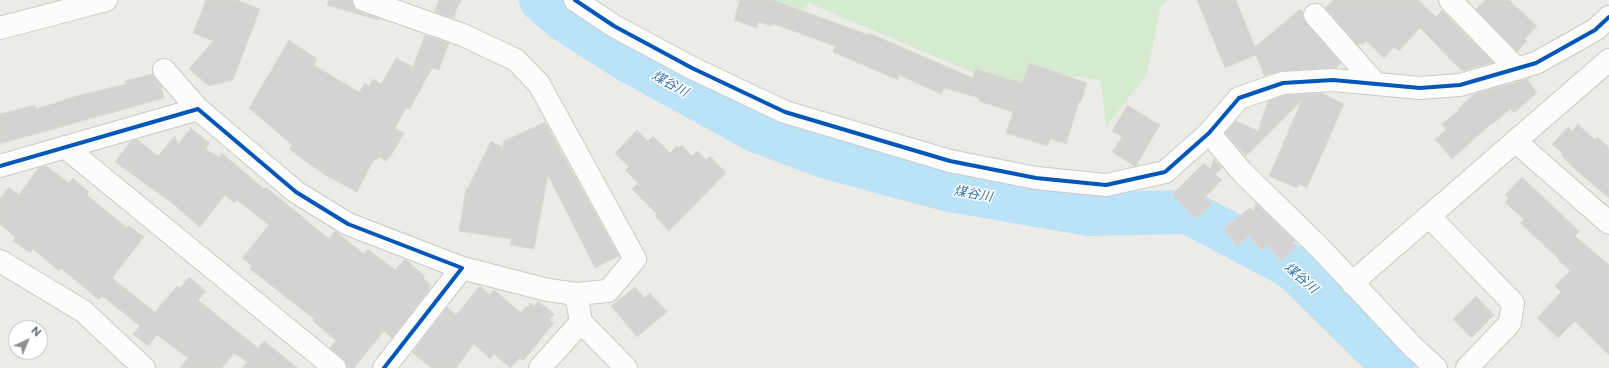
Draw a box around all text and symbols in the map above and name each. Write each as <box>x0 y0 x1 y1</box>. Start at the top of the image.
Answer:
water label: 煤谷川 <box>649 68 691 100</box>
water label: 煤谷川 <box>952 183 994 205</box>
water label: 煤谷川 <box>1281 259 1321 297</box>
north arrow <box>8 320 48 360</box>
text: N <box>28 324 44 339</box>

